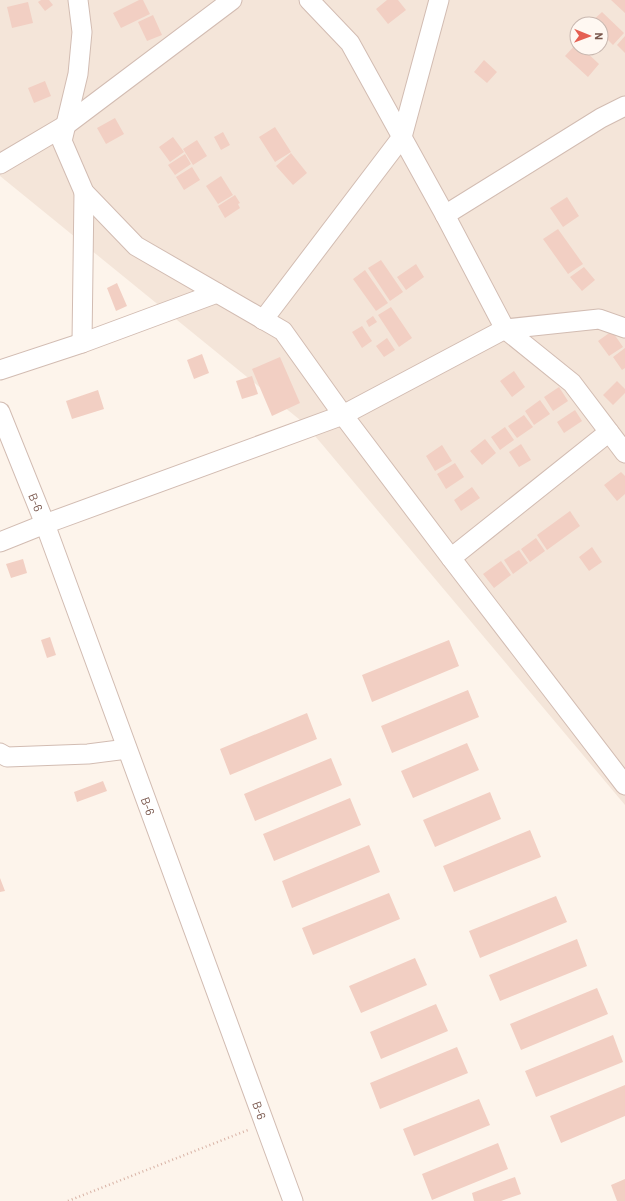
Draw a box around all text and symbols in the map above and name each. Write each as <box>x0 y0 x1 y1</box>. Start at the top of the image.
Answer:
north arrow <box>569 16 609 56</box>
text: N <box>593 32 606 40</box>
street label: B-6 <box>26 491 46 513</box>
street label: B-6 <box>139 795 158 817</box>
street label: B-6 <box>250 1099 269 1121</box>

